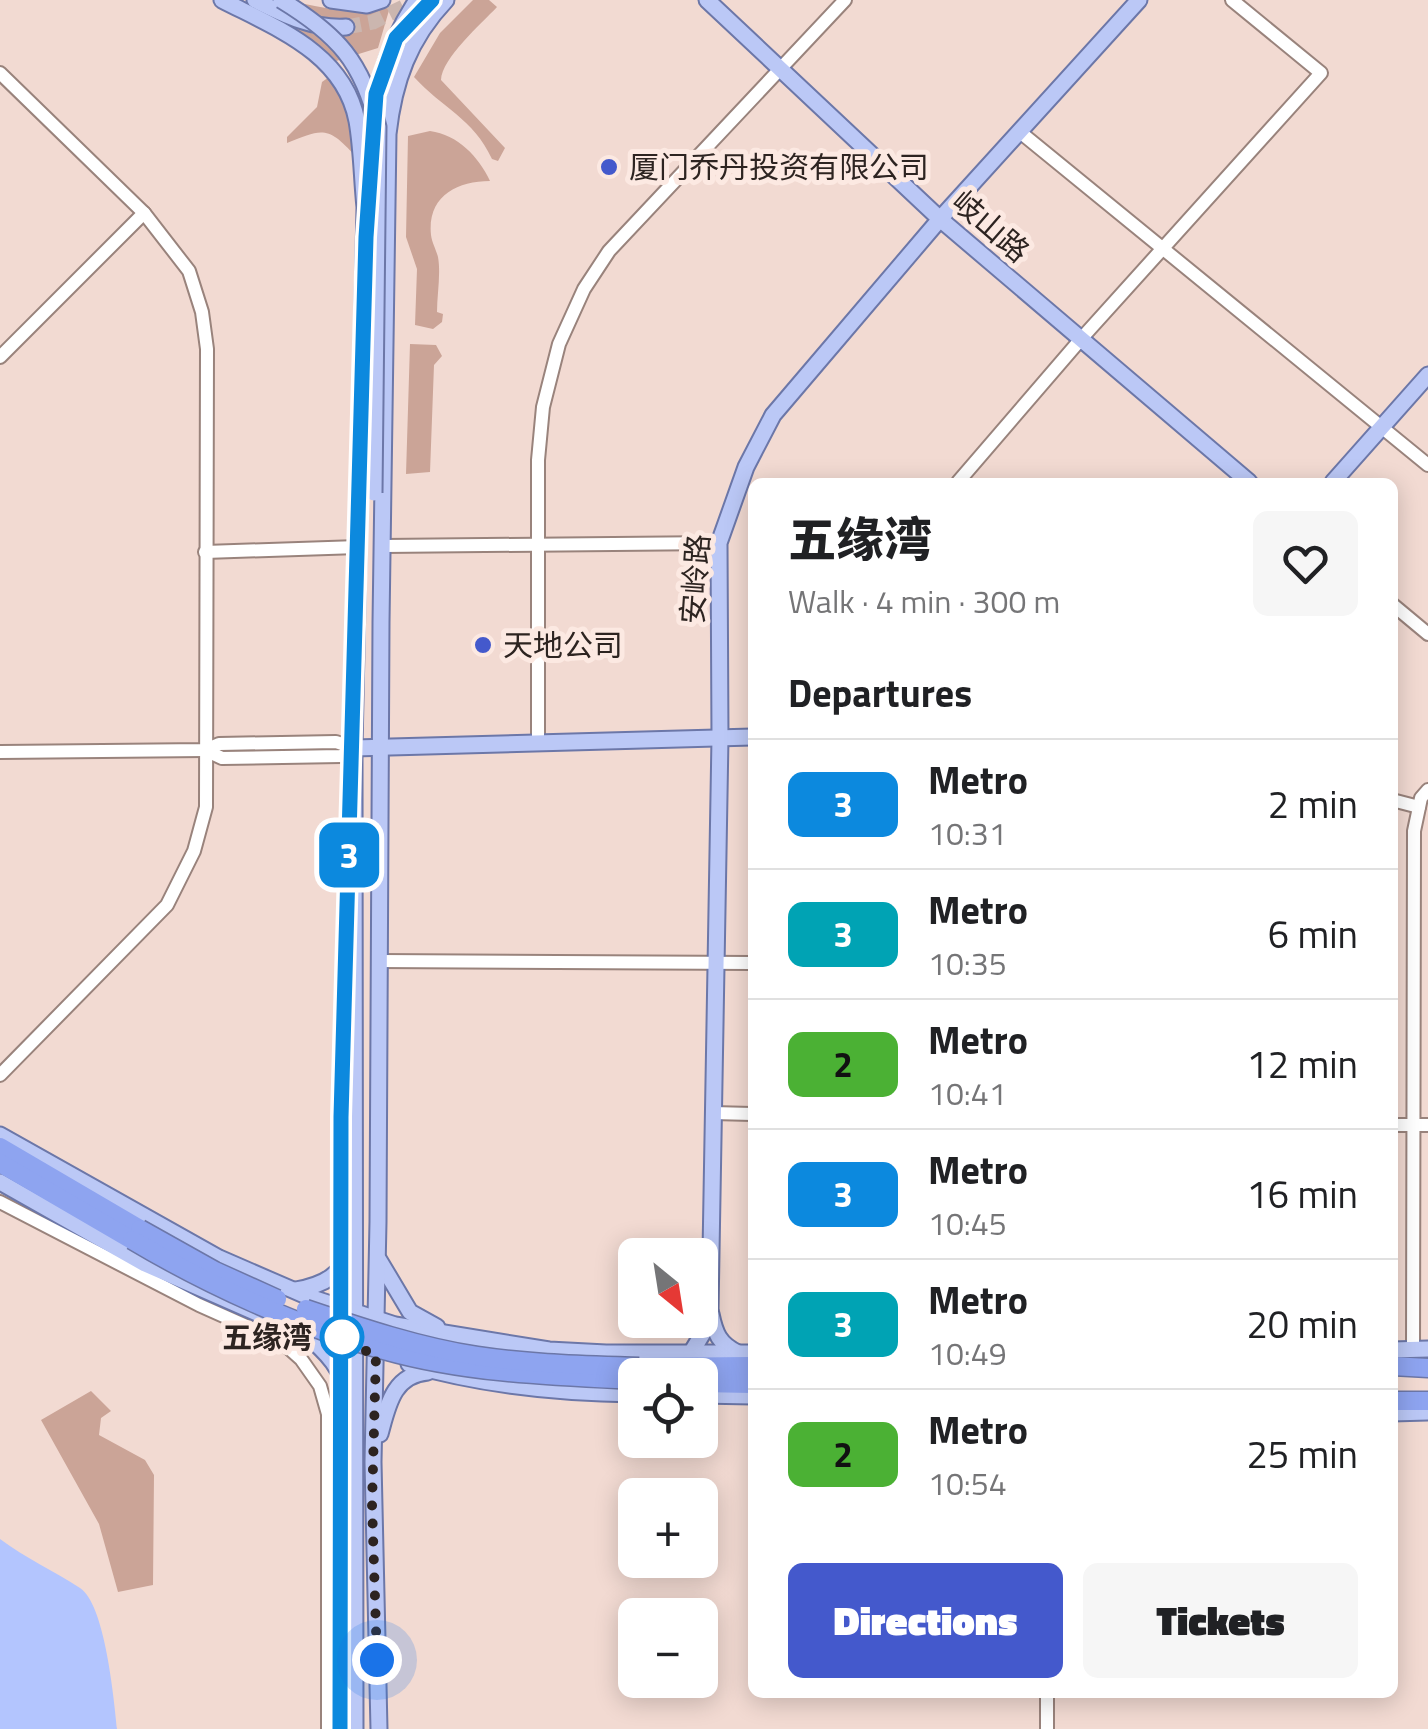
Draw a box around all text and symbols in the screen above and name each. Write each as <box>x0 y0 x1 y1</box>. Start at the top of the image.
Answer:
place label: 厦门乔丹投资有限公司 <box>629 144 929 190</box>
marker: 厦门乔丹投资有限公司 <box>598 156 620 178</box>
street label: 岐山路 <box>942 179 1040 273</box>
text: 五缘湾 <box>788 503 932 576</box>
button: heart <box>1253 511 1358 616</box>
street label: 安岭路 <box>669 533 721 625</box>
text: Walk · 4 min · 300 m <box>788 577 1060 625</box>
place label: 天地公司 <box>503 622 623 668</box>
marker: 天地公司 <box>472 634 494 656</box>
text: Departures <box>788 664 972 722</box>
text: Metro <box>928 751 1028 809</box>
text: 2 min <box>1268 775 1358 833</box>
text: 3 <box>833 777 853 831</box>
text: 10:31 <box>928 809 1007 857</box>
line badge: 3 <box>316 822 382 888</box>
text: 3 <box>339 828 359 882</box>
text: Metro <box>928 881 1028 939</box>
text: 6 min <box>1268 905 1358 963</box>
text: 3 <box>833 907 853 961</box>
text: 10:35 <box>928 939 1007 987</box>
text: Metro <box>928 1011 1028 1069</box>
text: 12 min <box>1247 1035 1358 1093</box>
text: 2 <box>833 1037 853 1091</box>
text: 10:41 <box>928 1069 1007 1117</box>
text: Metro <box>928 1141 1028 1199</box>
text: 16 min <box>1247 1165 1358 1223</box>
text: 3 <box>833 1167 853 1221</box>
text: 10:45 <box>928 1199 1007 1247</box>
north arrow <box>618 1238 718 1338</box>
map controls <box>618 1238 718 1698</box>
text: Metro <box>928 1271 1028 1329</box>
text: 20 min <box>1247 1295 1358 1353</box>
text: 3 <box>833 1297 853 1351</box>
place label: 五缘湾 <box>222 1314 312 1360</box>
marker: 五缘湾 <box>321 1316 363 1358</box>
text: 10:49 <box>928 1329 1007 1377</box>
button: locate <box>618 1358 718 1458</box>
text: Metro <box>928 1401 1028 1459</box>
text: 25 min <box>1247 1425 1358 1483</box>
text: 2 <box>833 1427 853 1481</box>
text: 10:54 <box>928 1459 1007 1507</box>
button: + <box>618 1478 718 1578</box>
button: Directions <box>788 1563 1063 1678</box>
button: Tickets <box>1083 1563 1358 1678</box>
button: − <box>618 1598 718 1698</box>
your location <box>352 1635 402 1685</box>

